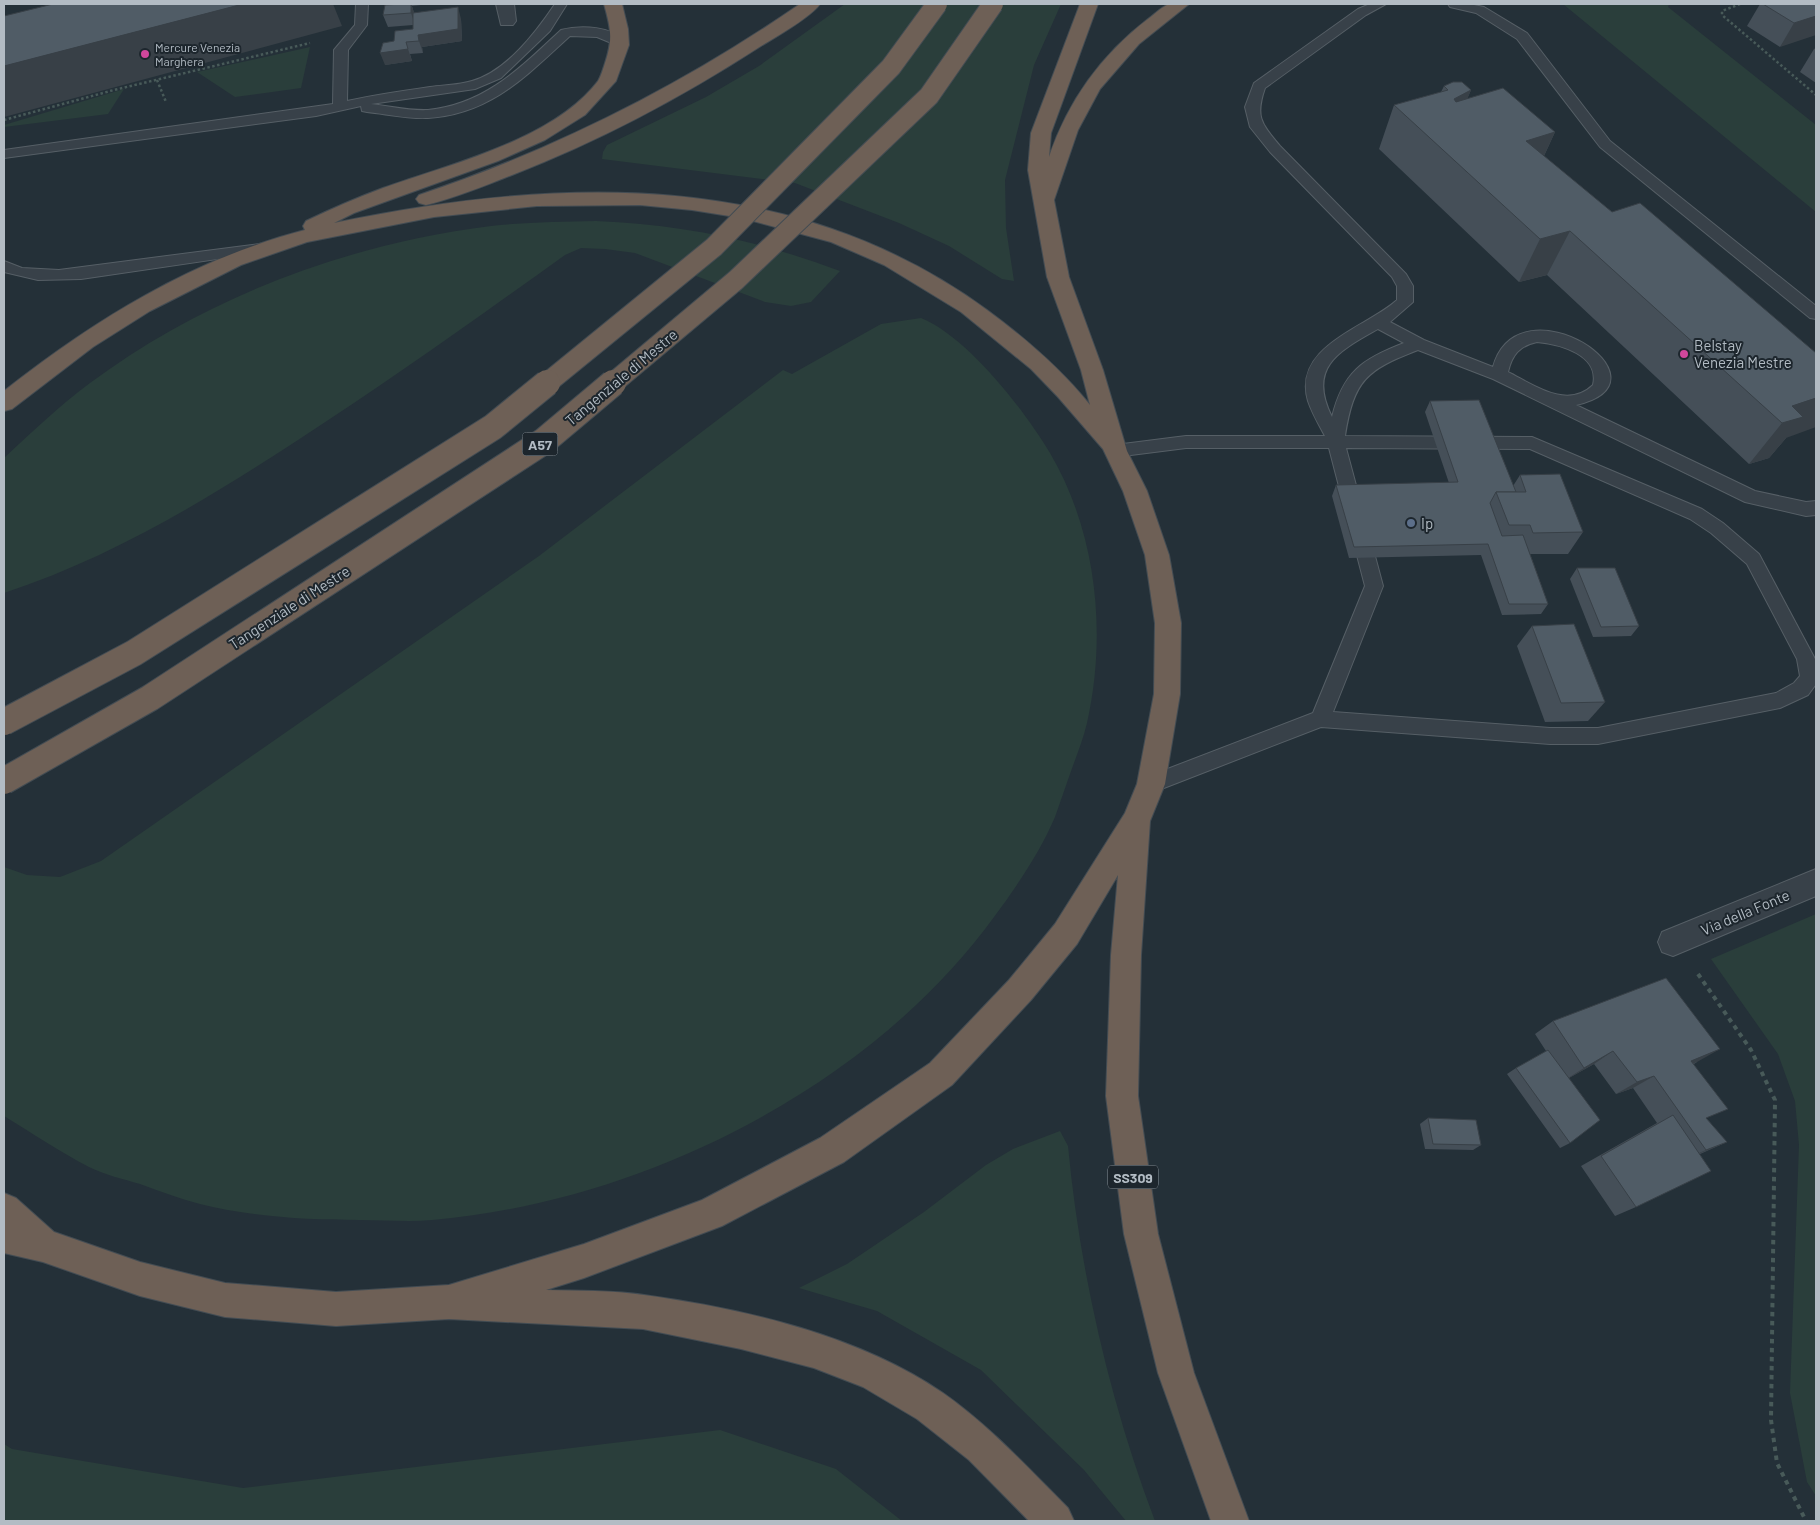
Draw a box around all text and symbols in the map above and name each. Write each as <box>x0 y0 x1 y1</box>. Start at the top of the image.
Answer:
place label: Mercure Venezia Marghera <box>155 40 240 68</box>
marker: Mercure Venezia Marghera <box>139 48 151 60</box>
street label: Tangenziale di Mestre <box>561 325 681 429</box>
place label: Belstay Venezia Mestre <box>1694 336 1792 371</box>
marker: Belstay Venezia Mestre <box>1678 348 1690 360</box>
road number: A57 <box>522 432 558 456</box>
place label: Ip <box>1421 514 1433 532</box>
marker: Ip <box>1405 517 1417 529</box>
street label: Tangenziale di Mestre <box>225 561 353 653</box>
street label: Via della Fonte <box>1698 885 1792 939</box>
road number: SS309 <box>1108 1166 1158 1188</box>

